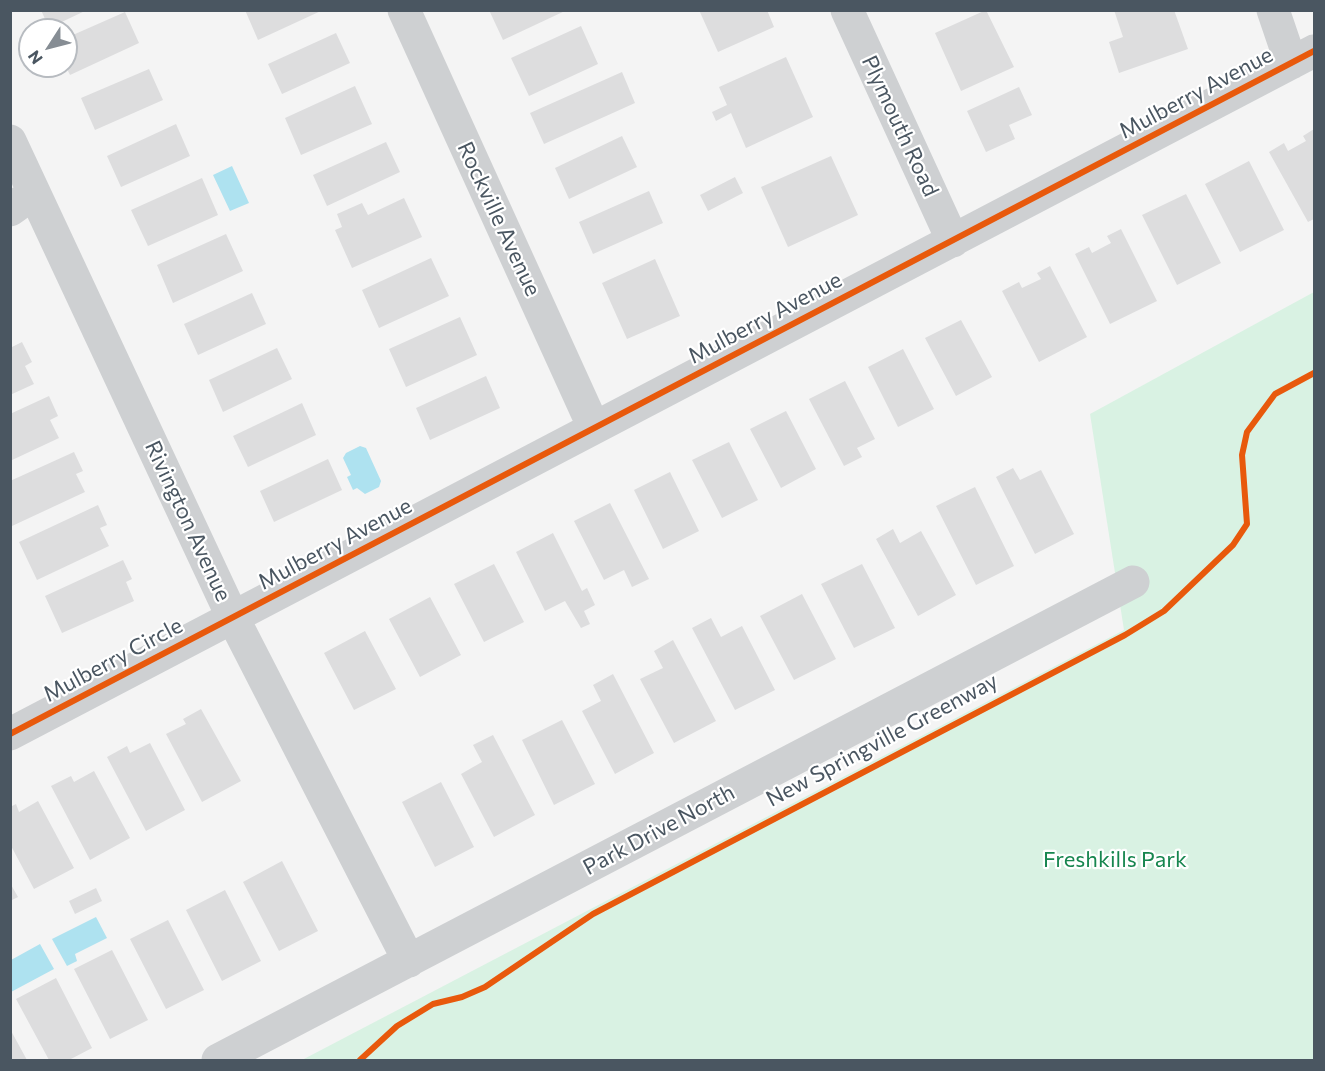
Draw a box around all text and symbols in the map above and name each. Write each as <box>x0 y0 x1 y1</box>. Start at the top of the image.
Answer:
north arrow <box>18 18 78 78</box>
street label: Mulberry Avenue <box>1115 41 1277 145</box>
text: N <box>23 47 46 68</box>
street label: Plymouth Road <box>856 51 944 201</box>
street label: Rockville Avenue <box>452 138 546 300</box>
street label: Mulberry Avenue <box>684 266 846 370</box>
street label: Rivington Avenue <box>139 437 237 605</box>
street label: Mulberry Avenue <box>254 492 416 596</box>
street label: Mulberry Circle <box>39 612 187 708</box>
street label: New Springville Greenway <box>762 668 1002 812</box>
street label: Park Drive North <box>579 779 739 881</box>
park label: Freshkills Park <box>1043 847 1187 873</box>

